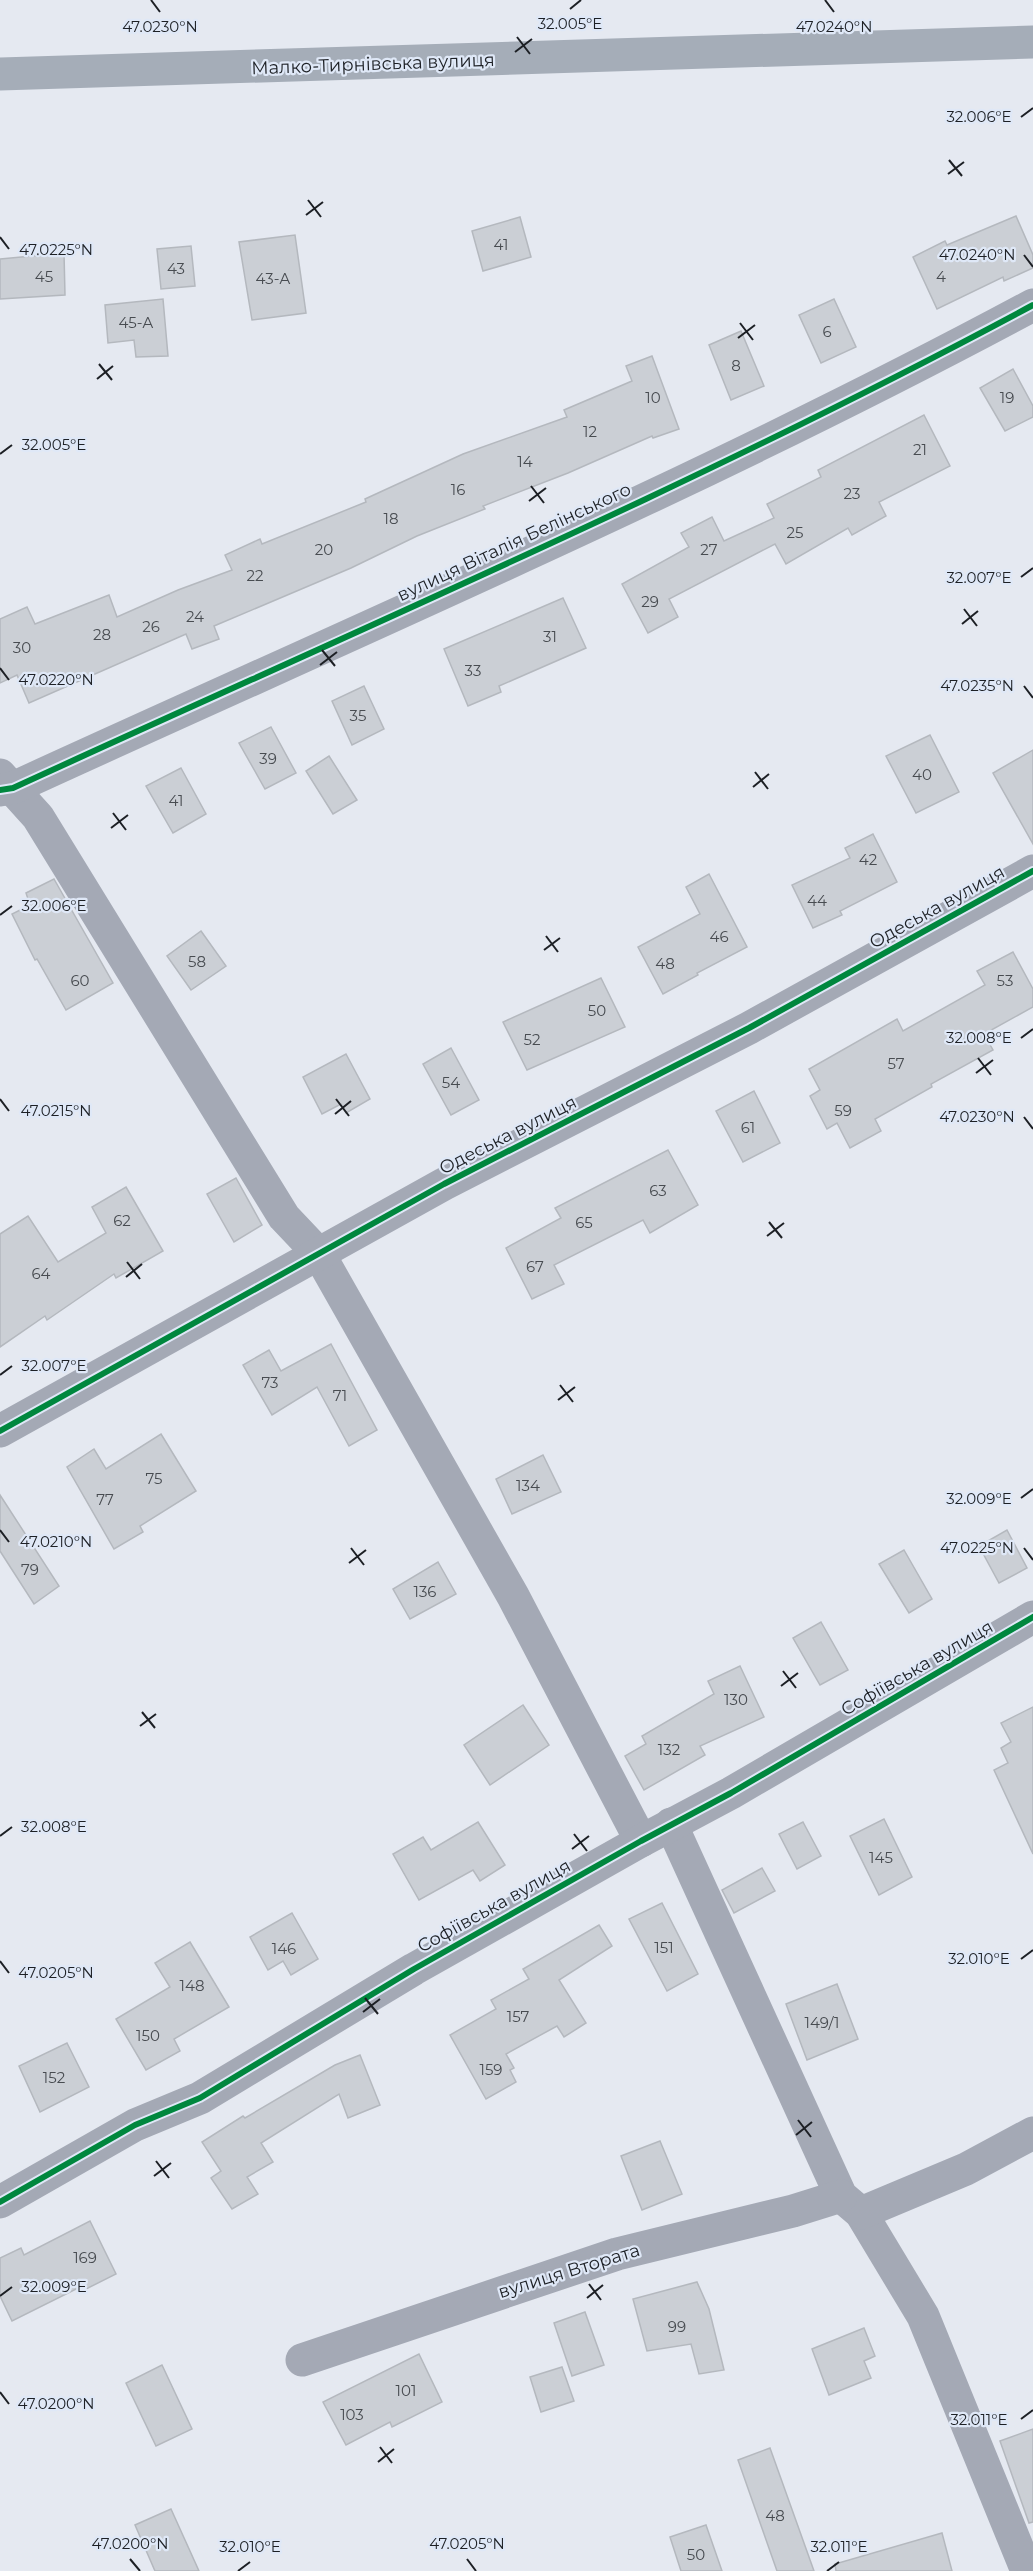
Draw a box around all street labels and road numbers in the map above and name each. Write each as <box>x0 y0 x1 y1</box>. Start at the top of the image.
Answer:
street label: Малко-Тирнівська вулиця <box>251 49 495 79</box>
street label: вулиця Віталія Белінського <box>394 478 634 606</box>
street label: Одеська вулиця <box>866 861 1008 953</box>
street label: Одеська вулиця <box>436 1091 580 1179</box>
street label: Софіївська вулиця <box>837 1615 997 1721</box>
street label: Софіївська вулиця <box>413 1855 575 1957</box>
street label: вулиця Втората <box>495 2239 643 2303</box>

